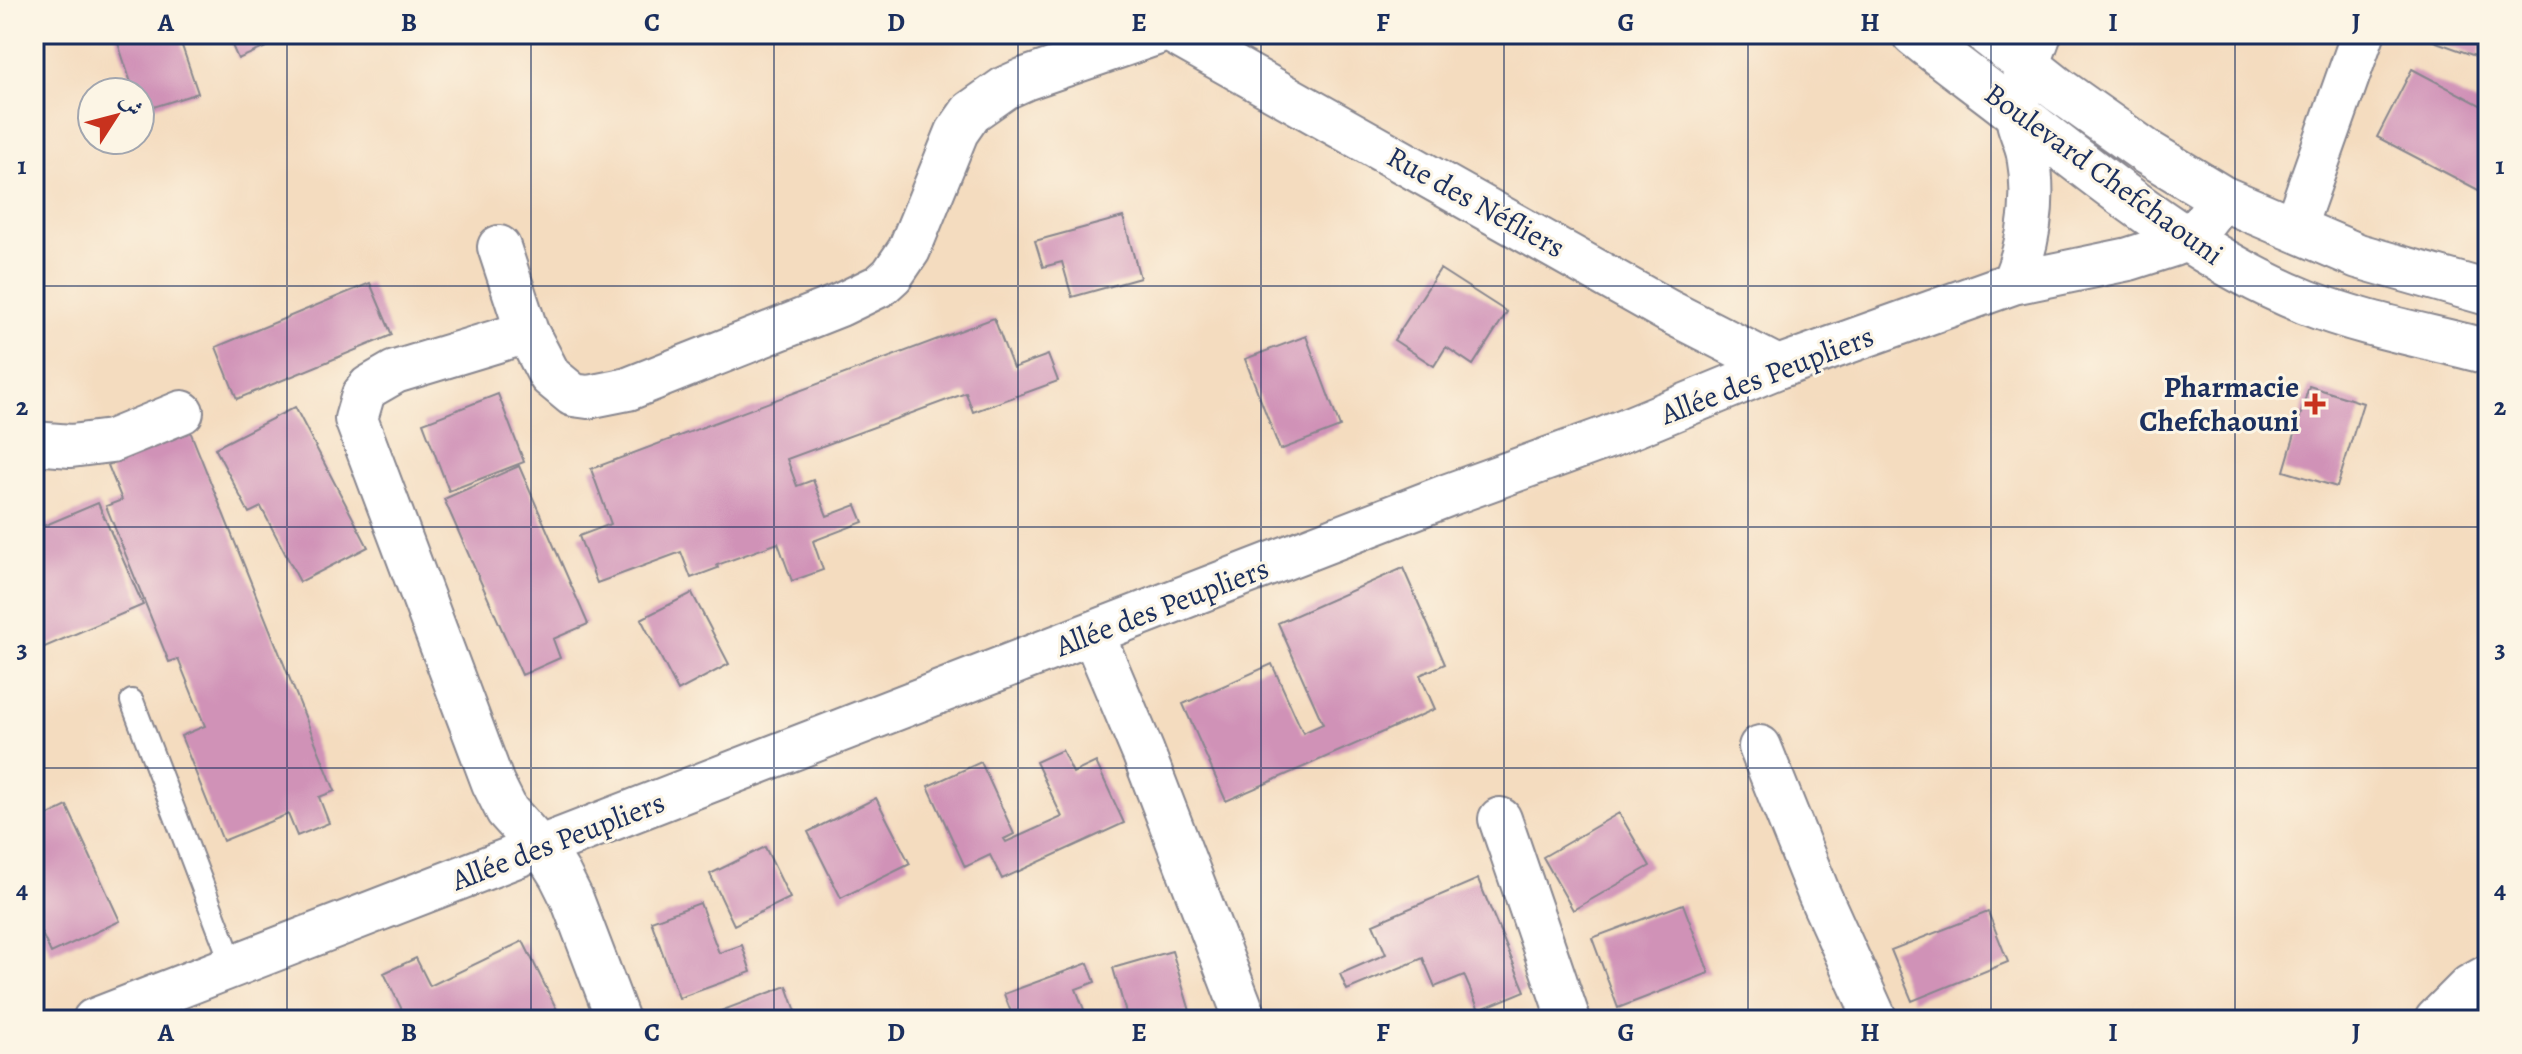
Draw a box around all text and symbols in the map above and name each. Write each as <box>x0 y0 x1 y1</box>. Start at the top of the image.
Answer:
text: A <box>157 5 175 40</box>
text: B <box>401 5 417 40</box>
text: C <box>644 5 660 40</box>
text: D <box>887 5 905 40</box>
text: E <box>1131 5 1147 40</box>
text: F <box>1376 5 1390 40</box>
text: G <box>1617 5 1635 40</box>
text: H <box>1860 5 1880 40</box>
text: I <box>2108 5 2118 40</box>
text: J <box>2352 5 2360 40</box>
street label: Boulevard Chefchaouni <box>1977 74 2231 274</box>
north arrow <box>76 76 156 156</box>
text: ش <box>113 87 150 122</box>
street label: Rue des Néfliers <box>1380 137 1572 267</box>
text: 1 <box>17 148 27 183</box>
text: 1 <box>2495 148 2505 183</box>
street label: Allée des Peupliers <box>1654 316 1879 434</box>
place label: Pharmacie Chefchaouni <box>2139 367 2299 441</box>
text: 2 <box>16 389 29 424</box>
text: 2 <box>2494 389 2507 424</box>
marker: Pharmacie Chefchaouni <box>2306 395 2324 413</box>
street label: Allée des Peupliers <box>1049 548 1274 666</box>
text: 3 <box>16 631 28 666</box>
text: 3 <box>2494 631 2506 666</box>
street label: Allée des Peupliers <box>445 782 670 900</box>
text: 4 <box>16 872 28 907</box>
text: 4 <box>2494 872 2506 907</box>
text: A <box>157 1015 175 1050</box>
text: B <box>401 1015 417 1050</box>
text: C <box>644 1015 660 1050</box>
text: D <box>887 1015 905 1050</box>
text: E <box>1131 1015 1147 1050</box>
text: F <box>1376 1015 1390 1050</box>
text: G <box>1617 1015 1635 1050</box>
text: H <box>1860 1015 1880 1050</box>
text: I <box>2108 1015 2118 1050</box>
text: J <box>2352 1015 2360 1050</box>

